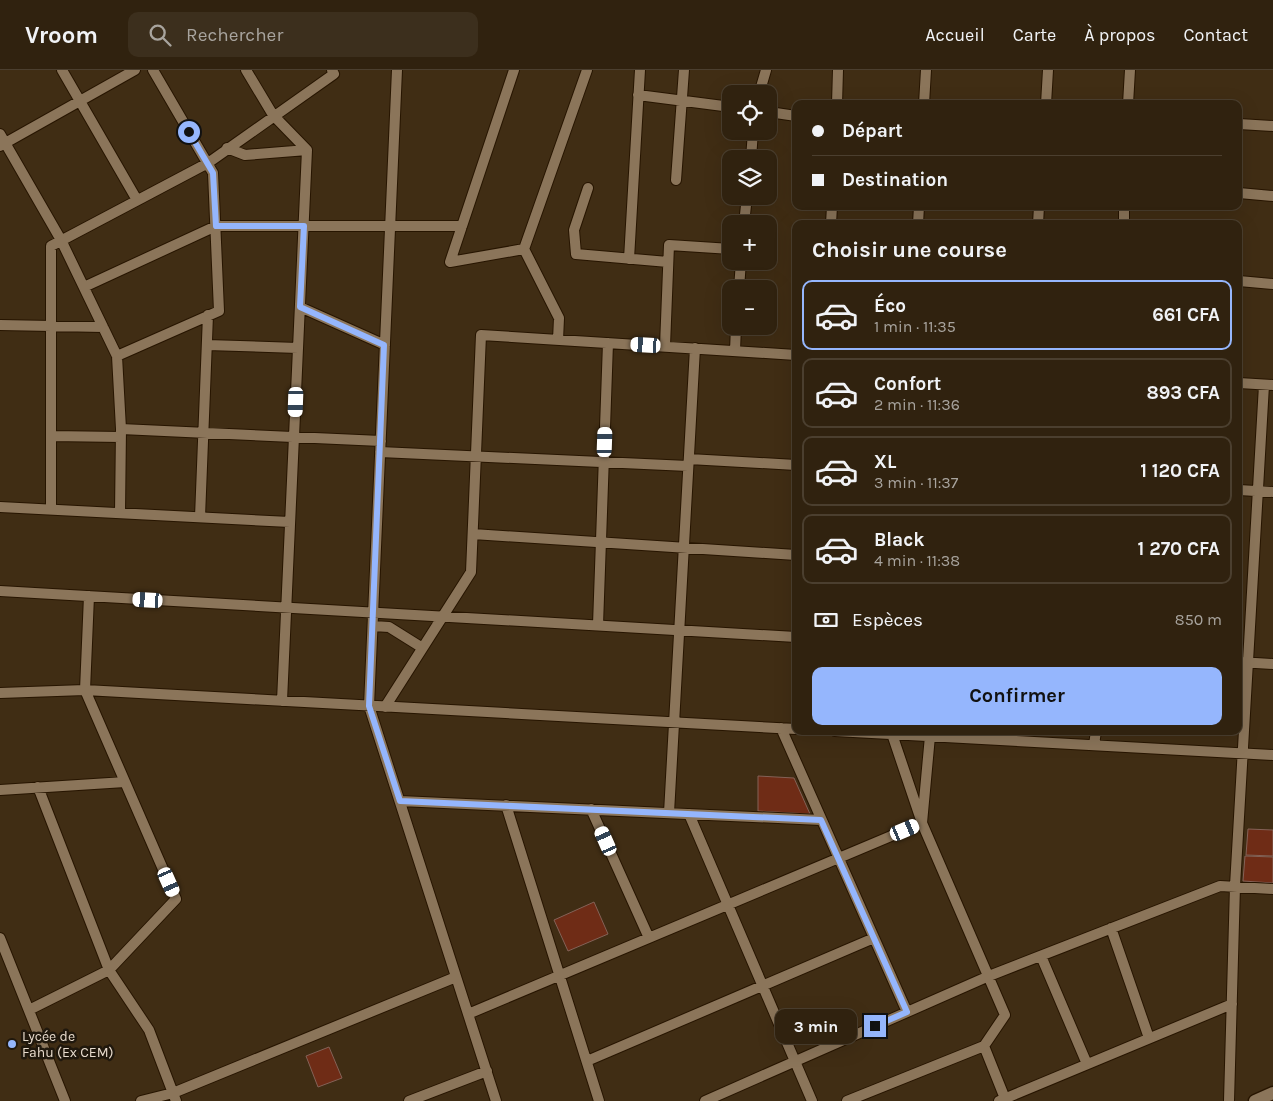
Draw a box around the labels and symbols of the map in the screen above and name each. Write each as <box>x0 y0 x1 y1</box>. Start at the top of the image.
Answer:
route start <box>178 121 200 143</box>
car <box>630 337 661 353</box>
car <box>287 387 304 417</box>
car <box>596 427 613 457</box>
car <box>132 592 163 608</box>
car <box>888 817 921 843</box>
car <box>593 824 618 858</box>
car <box>156 865 181 899</box>
callout: 3 min <box>775 1008 858 1044</box>
route end <box>864 1015 886 1037</box>
place label: Lycée de Fahu (Ex CEM) <box>22 1028 114 1061</box>
marker: Lycée de Fahu (Ex CEM) <box>6 1038 18 1050</box>

